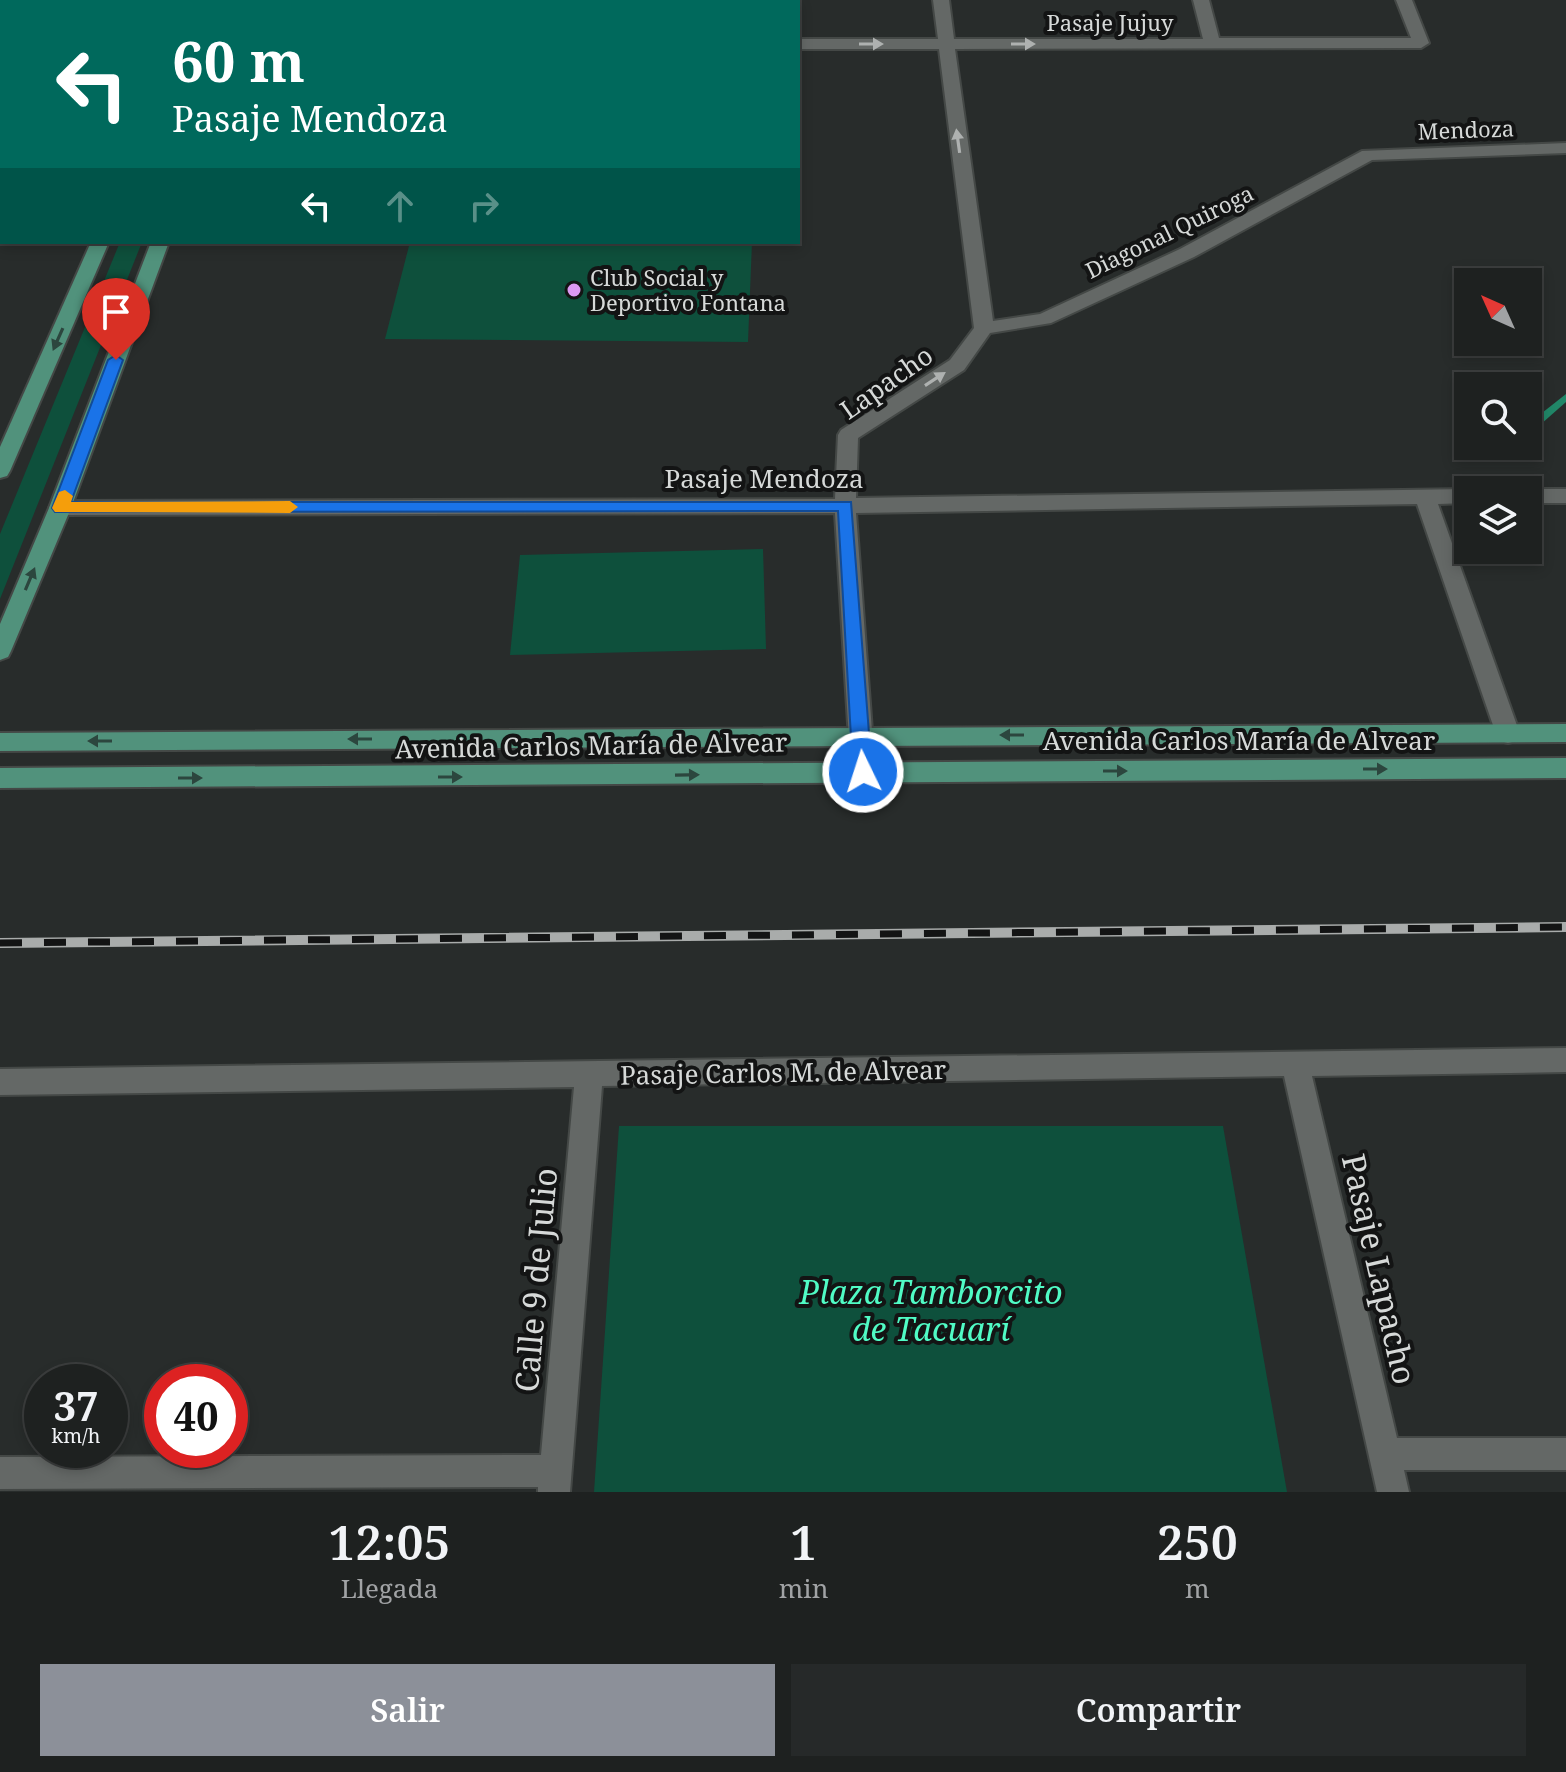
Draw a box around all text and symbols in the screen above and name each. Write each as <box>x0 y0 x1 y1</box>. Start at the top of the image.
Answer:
street label: Pasaje Jujuy <box>1047 7 1174 37</box>
text: 60 m <box>172 22 305 98</box>
icon: left <box>40 32 144 136</box>
one-way arrow <box>859 38 884 50</box>
one-way arrow <box>1011 38 1036 50</box>
text: Pasaje Mendoza <box>172 94 448 143</box>
street label: Mendoza <box>1417 112 1515 146</box>
one-way arrow <box>951 128 964 153</box>
street label: Diagonal Quiroga <box>1080 177 1258 285</box>
icon: left <box>294 184 338 228</box>
icon: ahead <box>378 184 422 228</box>
icon: right <box>462 184 506 228</box>
place label: Club Social y Deportivo Fontana <box>590 262 786 317</box>
north arrow <box>1454 268 1542 356</box>
map controls <box>1454 268 1542 564</box>
pin <box>82 278 150 360</box>
marker: Club Social y Deportivo Fontana <box>565 281 583 299</box>
icon: arrive <box>94 290 138 334</box>
one-way arrow <box>51 327 64 351</box>
street label: Lapacho <box>832 337 940 427</box>
one-way arrow <box>924 372 946 386</box>
button: search <box>1454 372 1542 460</box>
street label: Pasaje Mendoza <box>664 460 864 496</box>
button: layers <box>1454 476 1542 564</box>
one-way arrow <box>24 567 37 591</box>
street label: Avenida Carlos María de Alvear <box>1043 722 1435 758</box>
street label: Avenida Carlos María de Alvear <box>394 724 788 766</box>
one-way arrow <box>999 729 1024 741</box>
position arrow <box>821 730 905 814</box>
one-way arrow <box>347 733 372 745</box>
one-way arrow <box>87 735 112 747</box>
one-way arrow <box>1363 763 1388 775</box>
one-way arrow <box>1103 765 1128 777</box>
one-way arrow <box>675 769 700 781</box>
one-way arrow <box>178 771 203 784</box>
one-way arrow <box>438 771 463 783</box>
street label: Pasaje Carlos M. de Alvear <box>620 1051 946 1093</box>
street label: Pasaje Lapacho <box>1333 1150 1427 1388</box>
street label: Calle 9 de Julio <box>504 1166 566 1394</box>
park label: Plaza Tamborcito de Tacuarí <box>798 1270 1063 1350</box>
speed limit sign: 40 <box>144 1364 248 1468</box>
text: 37 <box>53 1378 99 1433</box>
text: km/h <box>51 1422 101 1449</box>
text: 12:05 <box>328 1509 451 1574</box>
text: 1 <box>790 1509 817 1574</box>
text: 250 <box>1157 1509 1238 1574</box>
text: Llegada <box>341 1570 438 1606</box>
text: min <box>779 1570 828 1606</box>
text: m <box>1185 1570 1210 1606</box>
button: Salir <box>40 1664 775 1756</box>
button: Compartir <box>791 1664 1526 1756</box>

